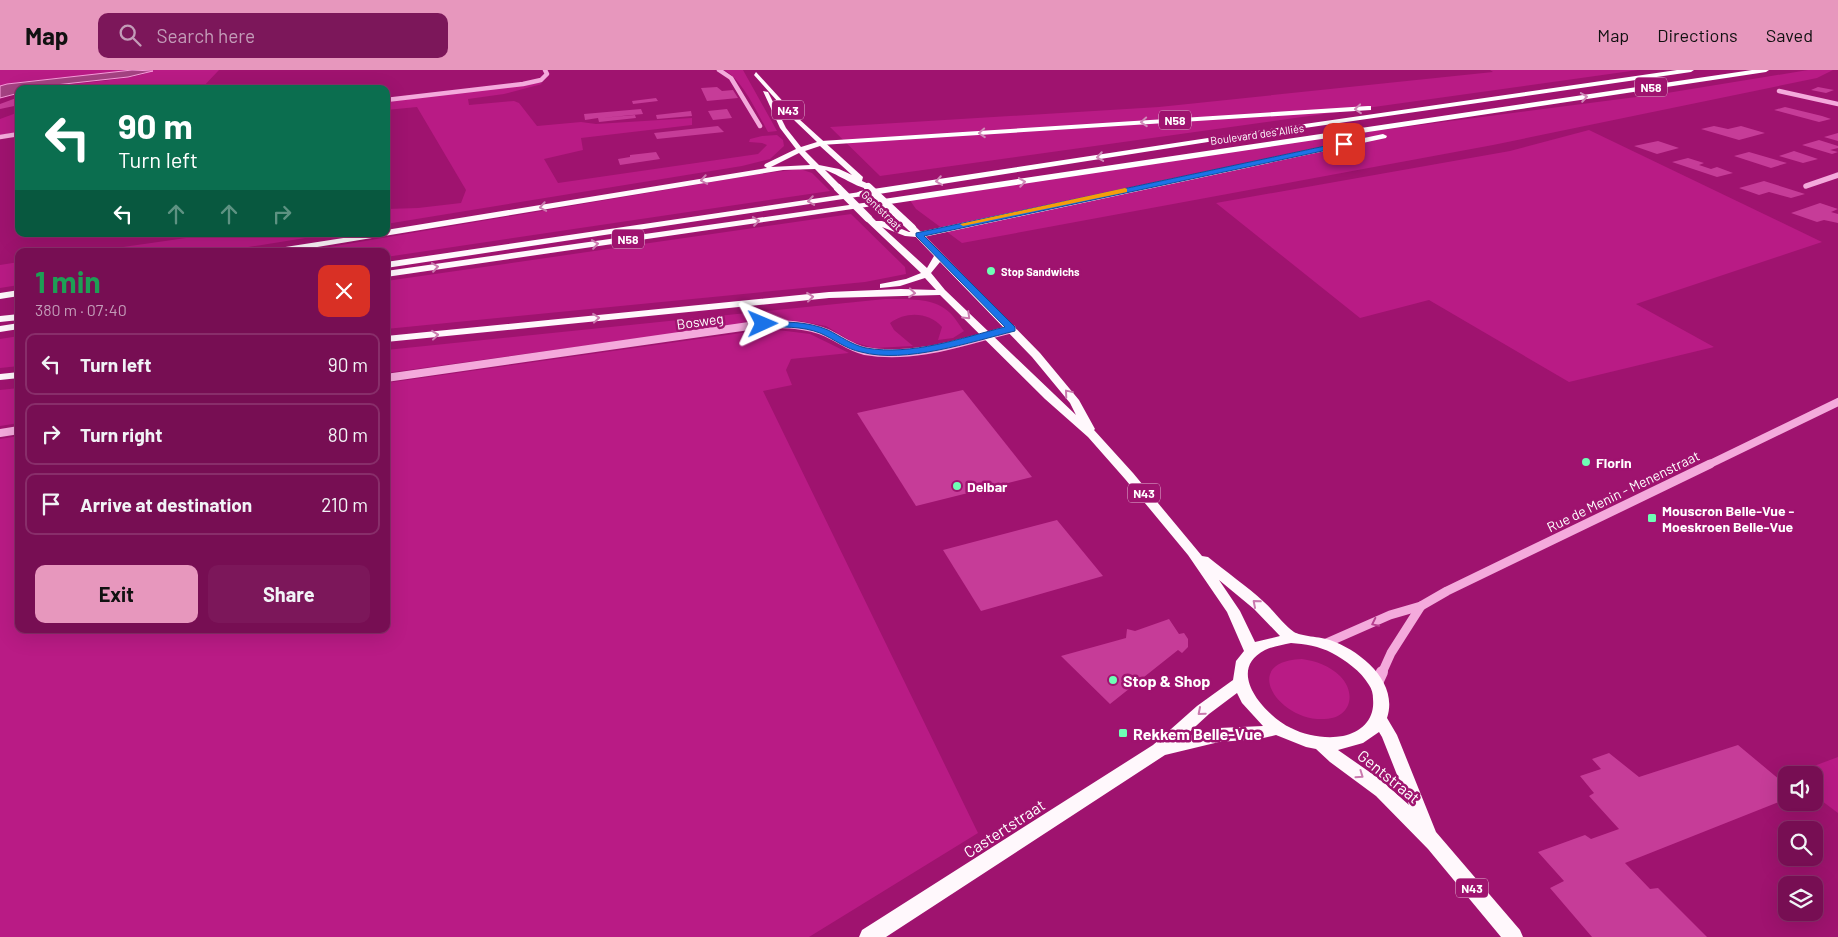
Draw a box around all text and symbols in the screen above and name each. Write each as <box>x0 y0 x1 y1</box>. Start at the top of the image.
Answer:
search box <box>98 13 448 58</box>
text: Map <box>25 21 68 50</box>
icon: search <box>116 21 144 49</box>
text: Search here <box>156 24 255 47</box>
text: Map <box>1597 24 1629 46</box>
text: Directions <box>1657 24 1738 46</box>
text: Saved <box>1766 24 1813 46</box>
road number: N58 <box>1635 78 1667 96</box>
one-way arrow <box>1580 93 1588 103</box>
road number: N43 <box>772 100 804 120</box>
one-way arrow <box>1354 103 1362 114</box>
text: 90 m <box>118 104 193 146</box>
icon: left <box>35 105 100 170</box>
road number: N58 <box>1159 110 1191 130</box>
one-way arrow <box>1140 117 1148 128</box>
street label: Boulevard des Alliés <box>1209 121 1305 147</box>
pin <box>1323 123 1365 165</box>
one-way arrow <box>977 127 985 138</box>
icon: arrive <box>1330 130 1358 158</box>
text: Turn left <box>118 146 198 172</box>
one-way arrow <box>1095 151 1104 161</box>
one-way arrow <box>699 174 708 184</box>
one-way arrow <box>935 176 943 186</box>
one-way arrow <box>1018 177 1026 187</box>
street label: Gentstraat <box>859 188 905 232</box>
one-way arrow <box>807 195 815 206</box>
icon: left <box>109 200 137 228</box>
icon: ahead <box>162 200 190 228</box>
icon: ahead <box>215 200 243 228</box>
icon: right <box>268 200 296 228</box>
one-way arrow <box>539 201 548 211</box>
one-way arrow <box>752 216 761 226</box>
road number: N58 <box>612 230 644 248</box>
one-way arrow <box>592 239 600 250</box>
one-way arrow <box>431 262 439 273</box>
text: 1 min <box>35 263 101 299</box>
button: close <box>318 265 370 317</box>
marker: Stop Sandwichs <box>985 265 997 277</box>
place label: Stop Sandwichs <box>1001 265 1080 278</box>
one-way arrow <box>909 287 917 298</box>
one-way arrow <box>807 291 815 302</box>
position arrow <box>736 297 788 349</box>
text: 380 m · 07:40 <box>35 300 127 319</box>
street label: Bosweg <box>675 309 725 333</box>
one-way arrow <box>962 310 971 319</box>
one-way arrow <box>593 313 601 324</box>
one-way arrow <box>431 329 439 340</box>
icon: left <box>37 350 65 378</box>
text: Turn left <box>80 353 151 376</box>
text: 90 m <box>328 353 368 376</box>
one-way arrow <box>1064 390 1073 399</box>
icon: right <box>37 420 65 448</box>
text: Turn right <box>80 423 162 446</box>
text: 80 m <box>328 423 368 446</box>
street label: Rue de Menin - Menenstraat <box>1544 447 1702 535</box>
place label: Florin <box>1596 454 1632 471</box>
marker: Florin <box>1580 456 1592 468</box>
place label: Delbar <box>967 478 1008 495</box>
marker: Delbar <box>951 480 963 492</box>
road number: N43 <box>1128 483 1160 502</box>
icon: arrive <box>37 490 65 518</box>
text: Arrive at destination <box>80 493 252 516</box>
text: 210 m <box>321 493 368 516</box>
place label: Mouscron Belle-Vue - Moeskroen Belle-Vue <box>1662 502 1794 535</box>
marker: Mouscron Belle-Vue - Moeskroen Belle-Vue <box>1646 512 1658 524</box>
button: Exit <box>35 565 198 623</box>
button: Share <box>208 565 370 623</box>
one-way arrow <box>1253 600 1262 609</box>
one-way arrow <box>1371 617 1380 627</box>
place label: Stop & Shop <box>1123 671 1210 690</box>
marker: Stop & Shop <box>1107 674 1119 686</box>
one-way arrow <box>1198 706 1207 715</box>
place label: Rekkem Belle-Vue <box>1133 724 1262 743</box>
marker: Rekkem Belle-Vue <box>1117 727 1129 739</box>
street label: Gentstraat <box>1354 745 1424 807</box>
map controls <box>1778 766 1823 921</box>
button: sound <box>1778 766 1823 811</box>
one-way arrow <box>1354 769 1363 778</box>
street label: Castertstraat <box>960 795 1048 861</box>
button: search <box>1778 821 1823 866</box>
button: layers <box>1778 876 1823 921</box>
road number: N43 <box>1456 878 1488 898</box>

